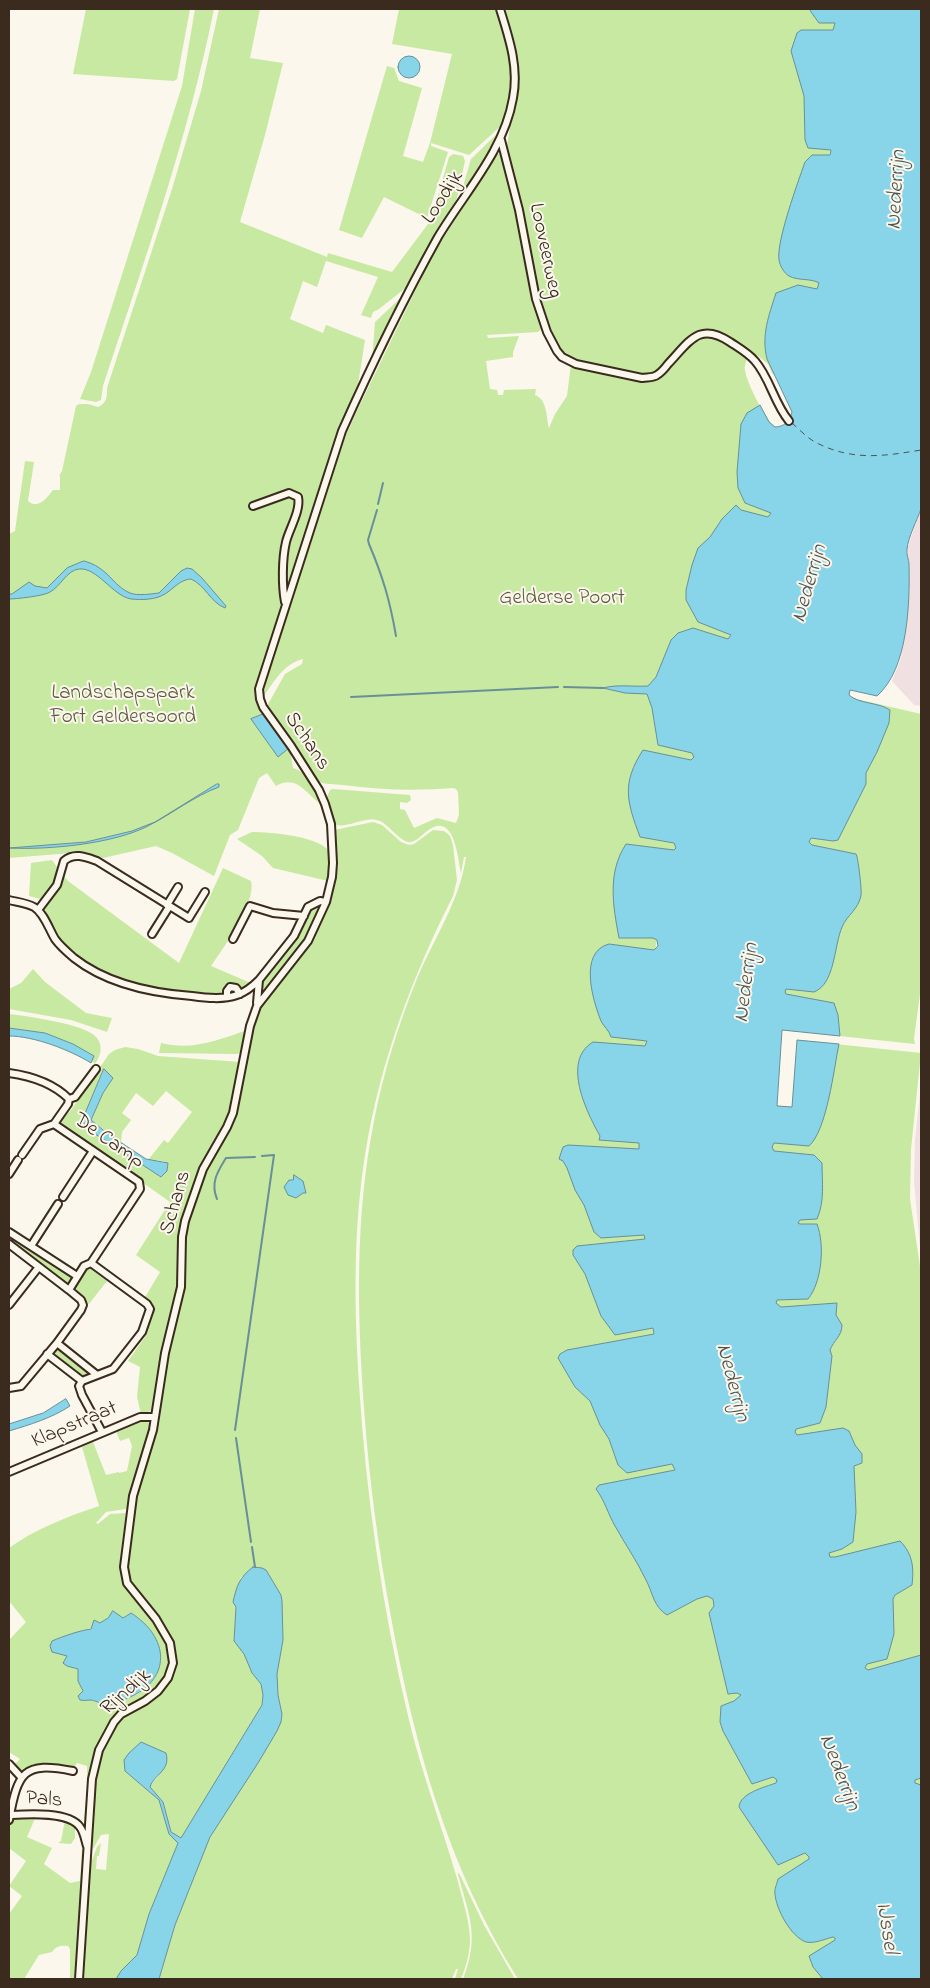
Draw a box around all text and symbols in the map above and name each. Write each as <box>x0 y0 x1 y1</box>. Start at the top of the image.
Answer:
water label: Nederrijn <box>883 149 913 231</box>
street label: Loodijk <box>417 167 471 229</box>
street label: Looveerweg <box>522 201 566 301</box>
water label: Nederrijn <box>787 542 835 626</box>
park label: Gelderse Poort <box>499 587 625 613</box>
park label: Landschapspark Fort Geldersoord <box>50 682 196 732</box>
street label: Schans <box>277 708 335 776</box>
water label: Nederrijn <box>730 942 766 1024</box>
street label: De Camp <box>68 1109 148 1175</box>
street label: Schans <box>156 1168 198 1238</box>
water label: Nederrijn <box>708 1341 754 1425</box>
street label: Klapstraat <box>28 1397 122 1455</box>
street label: Rijndijk <box>96 1664 158 1722</box>
water label: Nederrijn <box>811 1731 865 1815</box>
street label: Pals <box>25 1787 63 1815</box>
water label: IJssel <box>868 1900 902 1956</box>

